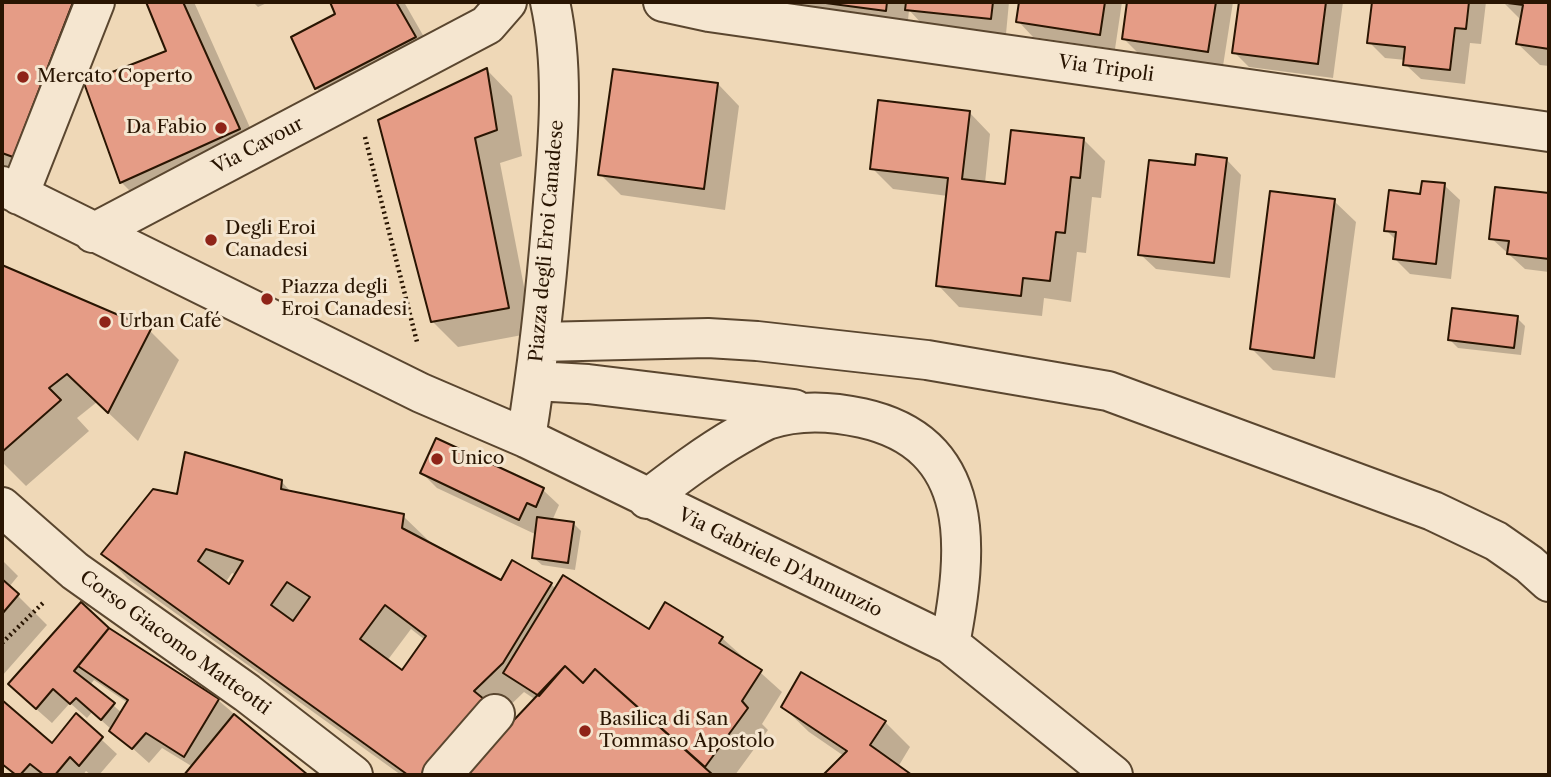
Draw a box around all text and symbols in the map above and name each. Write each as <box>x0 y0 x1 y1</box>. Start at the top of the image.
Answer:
street label: Via Tripoli <box>1057 51 1155 87</box>
place label: Mercato Coperto <box>37 66 193 88</box>
marker: Mercato Coperto <box>15 69 31 85</box>
street label: Via Cavour <box>209 112 307 180</box>
place label: Da Fabio <box>126 117 207 139</box>
street label: Piazza degli Eroi Canadese <box>525 119 569 363</box>
marker: Da Fabio <box>213 120 229 136</box>
place label: Degli Eroi Canadesi <box>225 218 316 262</box>
marker: Degli Eroi Canadesi <box>203 232 219 248</box>
place label: Piazza degli Eroi Canadesi <box>281 277 407 321</box>
marker: Piazza degli Eroi Canadesi <box>259 291 275 307</box>
place label: Urban Café <box>119 311 221 333</box>
marker: Urban Café <box>97 314 113 330</box>
place label: Unico <box>451 448 504 470</box>
marker: Unico <box>429 451 445 467</box>
street label: Via Gabriele D'Annunzio <box>674 504 886 622</box>
street label: Corso Giacomo Matteotti <box>75 566 275 720</box>
place label: Basilica di San Tommaso Apostolo <box>599 709 775 753</box>
marker: Basilica di San Tommaso Apostolo <box>577 723 593 739</box>

